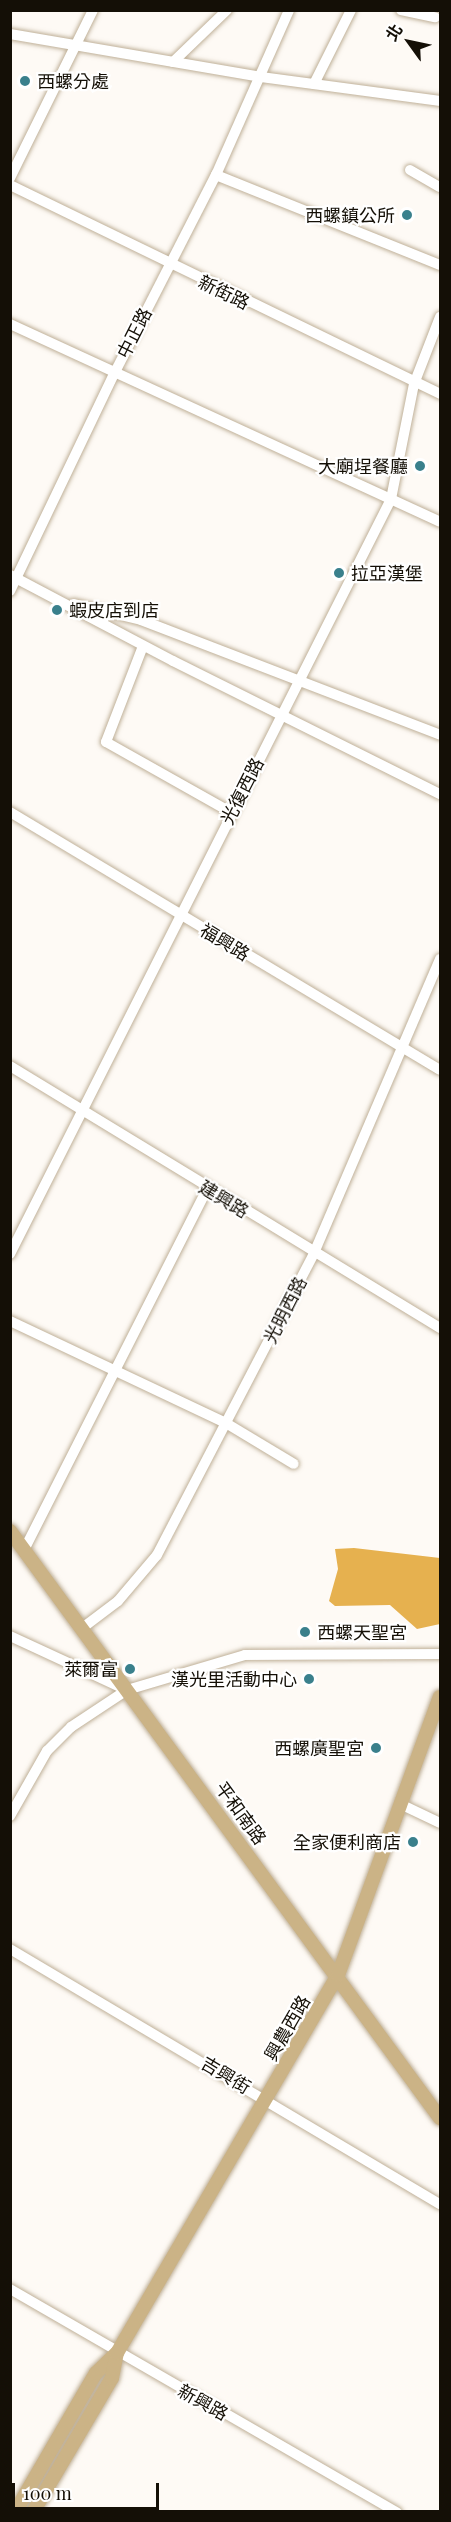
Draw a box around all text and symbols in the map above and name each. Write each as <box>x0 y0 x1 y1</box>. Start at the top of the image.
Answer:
north arrow <box>379 12 439 72</box>
text: 北 <box>380 19 407 44</box>
place label: 西螺分處 <box>37 70 109 92</box>
marker: 西螺分處 <box>18 74 32 88</box>
place label: 西螺鎮公所 <box>305 204 395 226</box>
marker: 西螺鎮公所 <box>400 208 414 222</box>
street label: 新街路 <box>195 270 253 314</box>
street label: 中正路 <box>112 304 156 362</box>
place label: 大廟埕餐廳 <box>318 455 408 477</box>
marker: 大廟埕餐廳 <box>413 459 427 473</box>
place label: 拉亞漢堡 <box>351 562 423 584</box>
marker: 拉亞漢堡 <box>332 566 346 580</box>
place label: 蝦皮店到店 <box>69 599 159 621</box>
marker: 蝦皮店到店 <box>50 603 64 617</box>
street label: 光復西路 <box>216 754 268 828</box>
street label: 福興路 <box>196 919 254 965</box>
street label: 建興路 <box>195 1176 253 1222</box>
street label: 光明西路 <box>259 1273 311 1347</box>
place label: 西螺天聖宮 <box>317 1621 407 1643</box>
marker: 西螺天聖宮 <box>298 1625 312 1639</box>
place label: 萊爾富 <box>64 1658 118 1680</box>
marker: 萊爾富 <box>123 1662 137 1676</box>
place label: 漢光里活動中心 <box>171 1668 297 1690</box>
marker: 漢光里活動中心 <box>302 1672 316 1686</box>
place label: 西螺廣聖宮 <box>274 1737 364 1759</box>
marker: 西螺廣聖宮 <box>369 1741 383 1755</box>
street label: 平和南路 <box>211 1778 271 1848</box>
place label: 全家便利商店 <box>293 1831 401 1853</box>
marker: 全家便利商店 <box>406 1835 420 1849</box>
street label: 興農西路 <box>260 1991 314 2065</box>
street label: 吉興街 <box>197 2052 255 2098</box>
street label: 新興路 <box>174 2379 232 2425</box>
scale bar <box>15 2471 162 2509</box>
text: 100 m <box>23 2481 72 2505</box>

